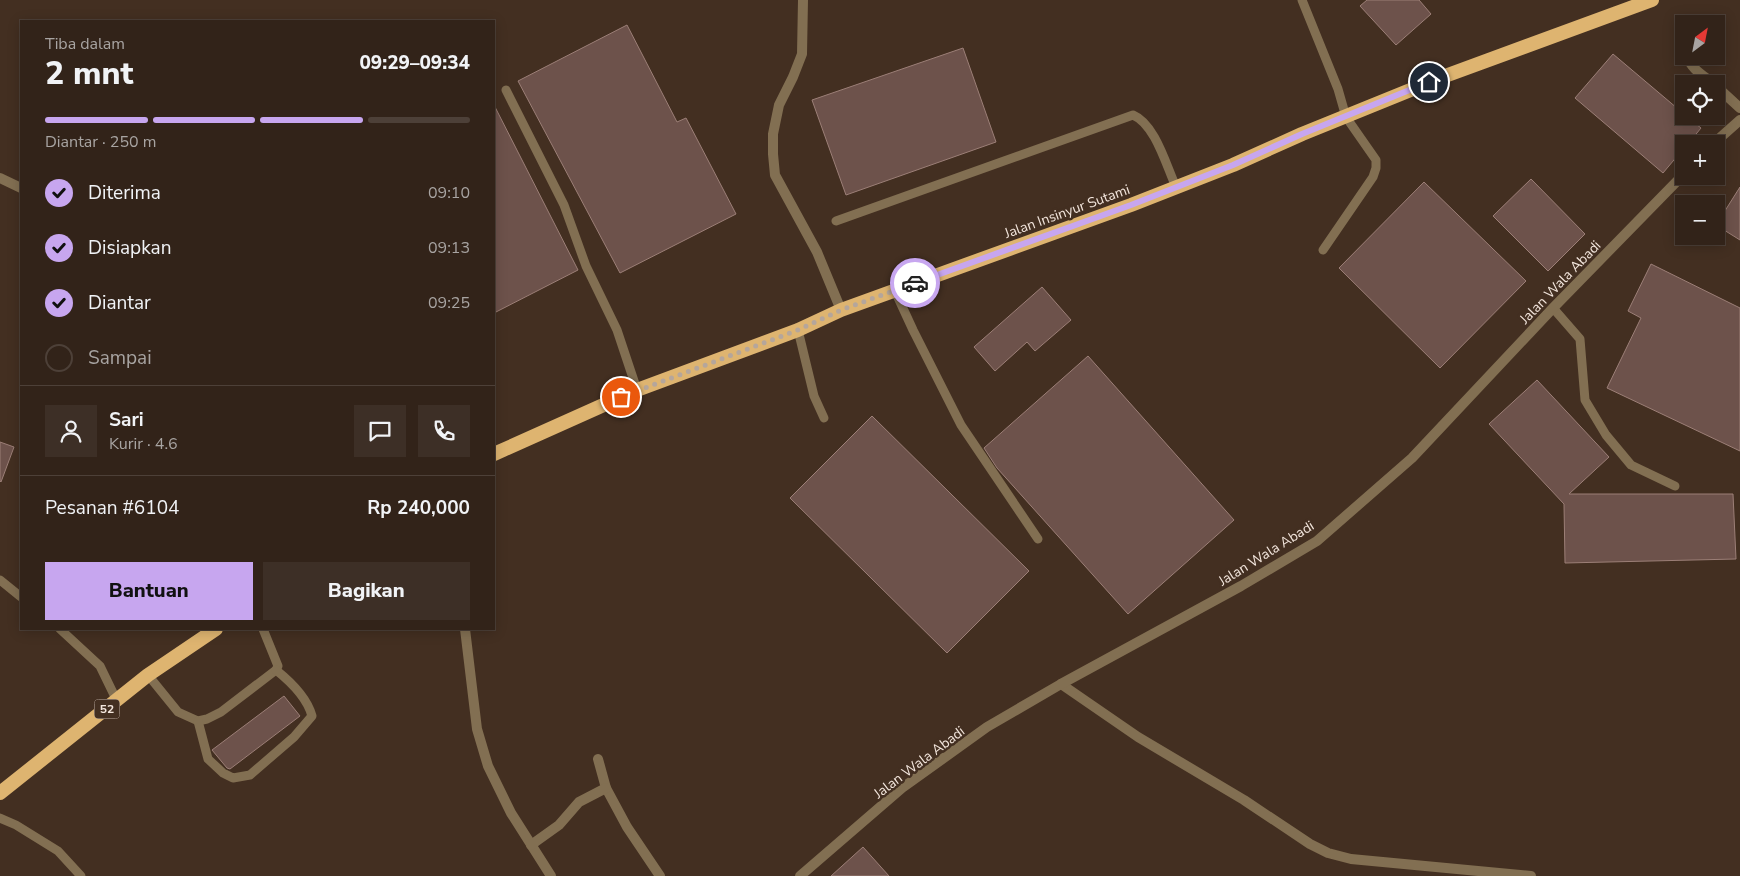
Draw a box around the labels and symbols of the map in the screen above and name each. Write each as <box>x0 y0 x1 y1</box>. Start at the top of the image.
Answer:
north arrow <box>1675 15 1725 65</box>
pin <box>1408 61 1450 103</box>
street label: Jalan Insinyur Sutami <box>1001 180 1133 243</box>
street label: Jalan Wala Abadi <box>1515 236 1605 329</box>
courier <box>890 258 940 308</box>
pin <box>600 376 642 418</box>
street label: Jalan Wala Abadi <box>1214 516 1318 591</box>
road number: 52 <box>94 700 120 719</box>
street label: Jalan Wala Abadi <box>869 722 969 804</box>

